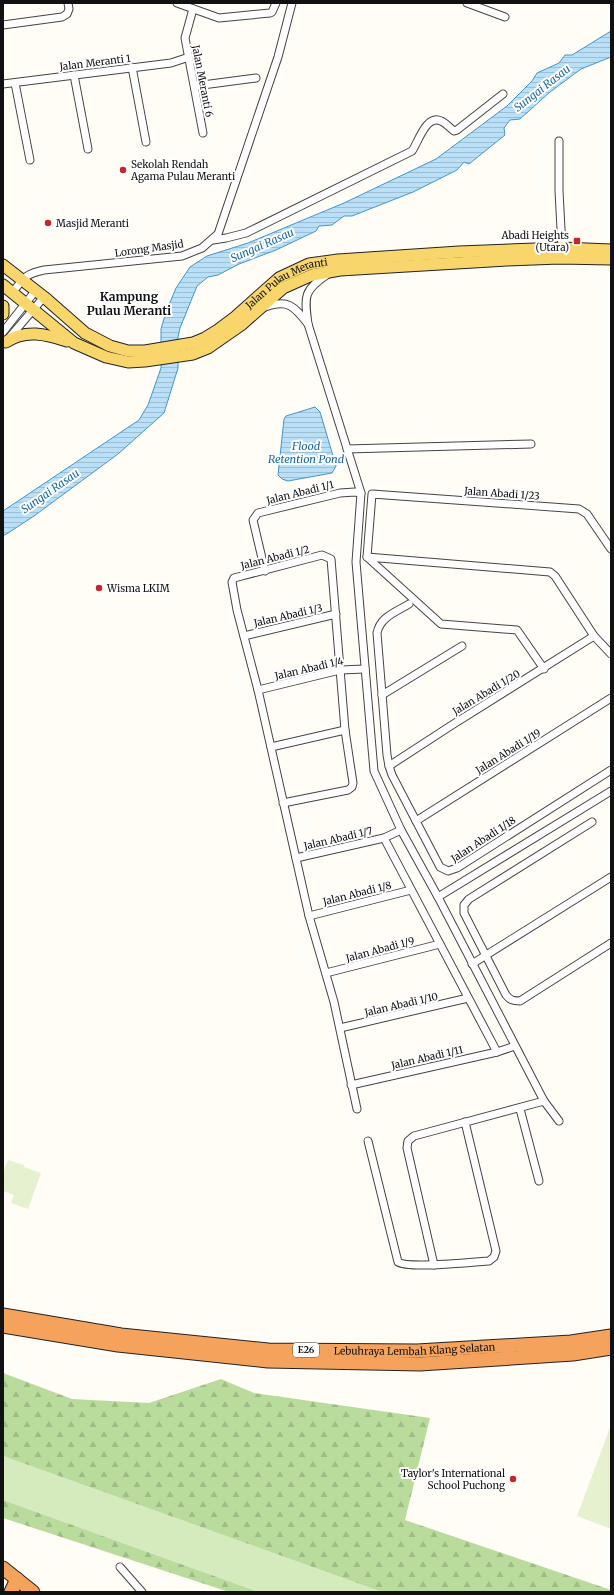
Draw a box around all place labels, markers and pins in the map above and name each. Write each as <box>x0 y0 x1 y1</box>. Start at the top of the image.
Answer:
place label: Sekolah Rendah Agama Pulau Meranti <box>130 158 235 183</box>
marker: Sekolah Rendah Agama Pulau Meranti <box>118 165 128 175</box>
place label: Masjid Meranti <box>56 217 129 230</box>
marker: Masjid Meranti <box>43 218 53 228</box>
place label: Abadi Heights (Utara) <box>500 229 569 254</box>
marker: Abadi Heights (Utara) <box>572 236 582 246</box>
place label: Wisma LKIM <box>106 582 170 595</box>
marker: Wisma LKIM <box>94 583 104 593</box>
place label: Taylor's International School Puchong <box>401 1467 505 1492</box>
marker: Taylor's International School Puchong <box>508 1474 518 1484</box>

